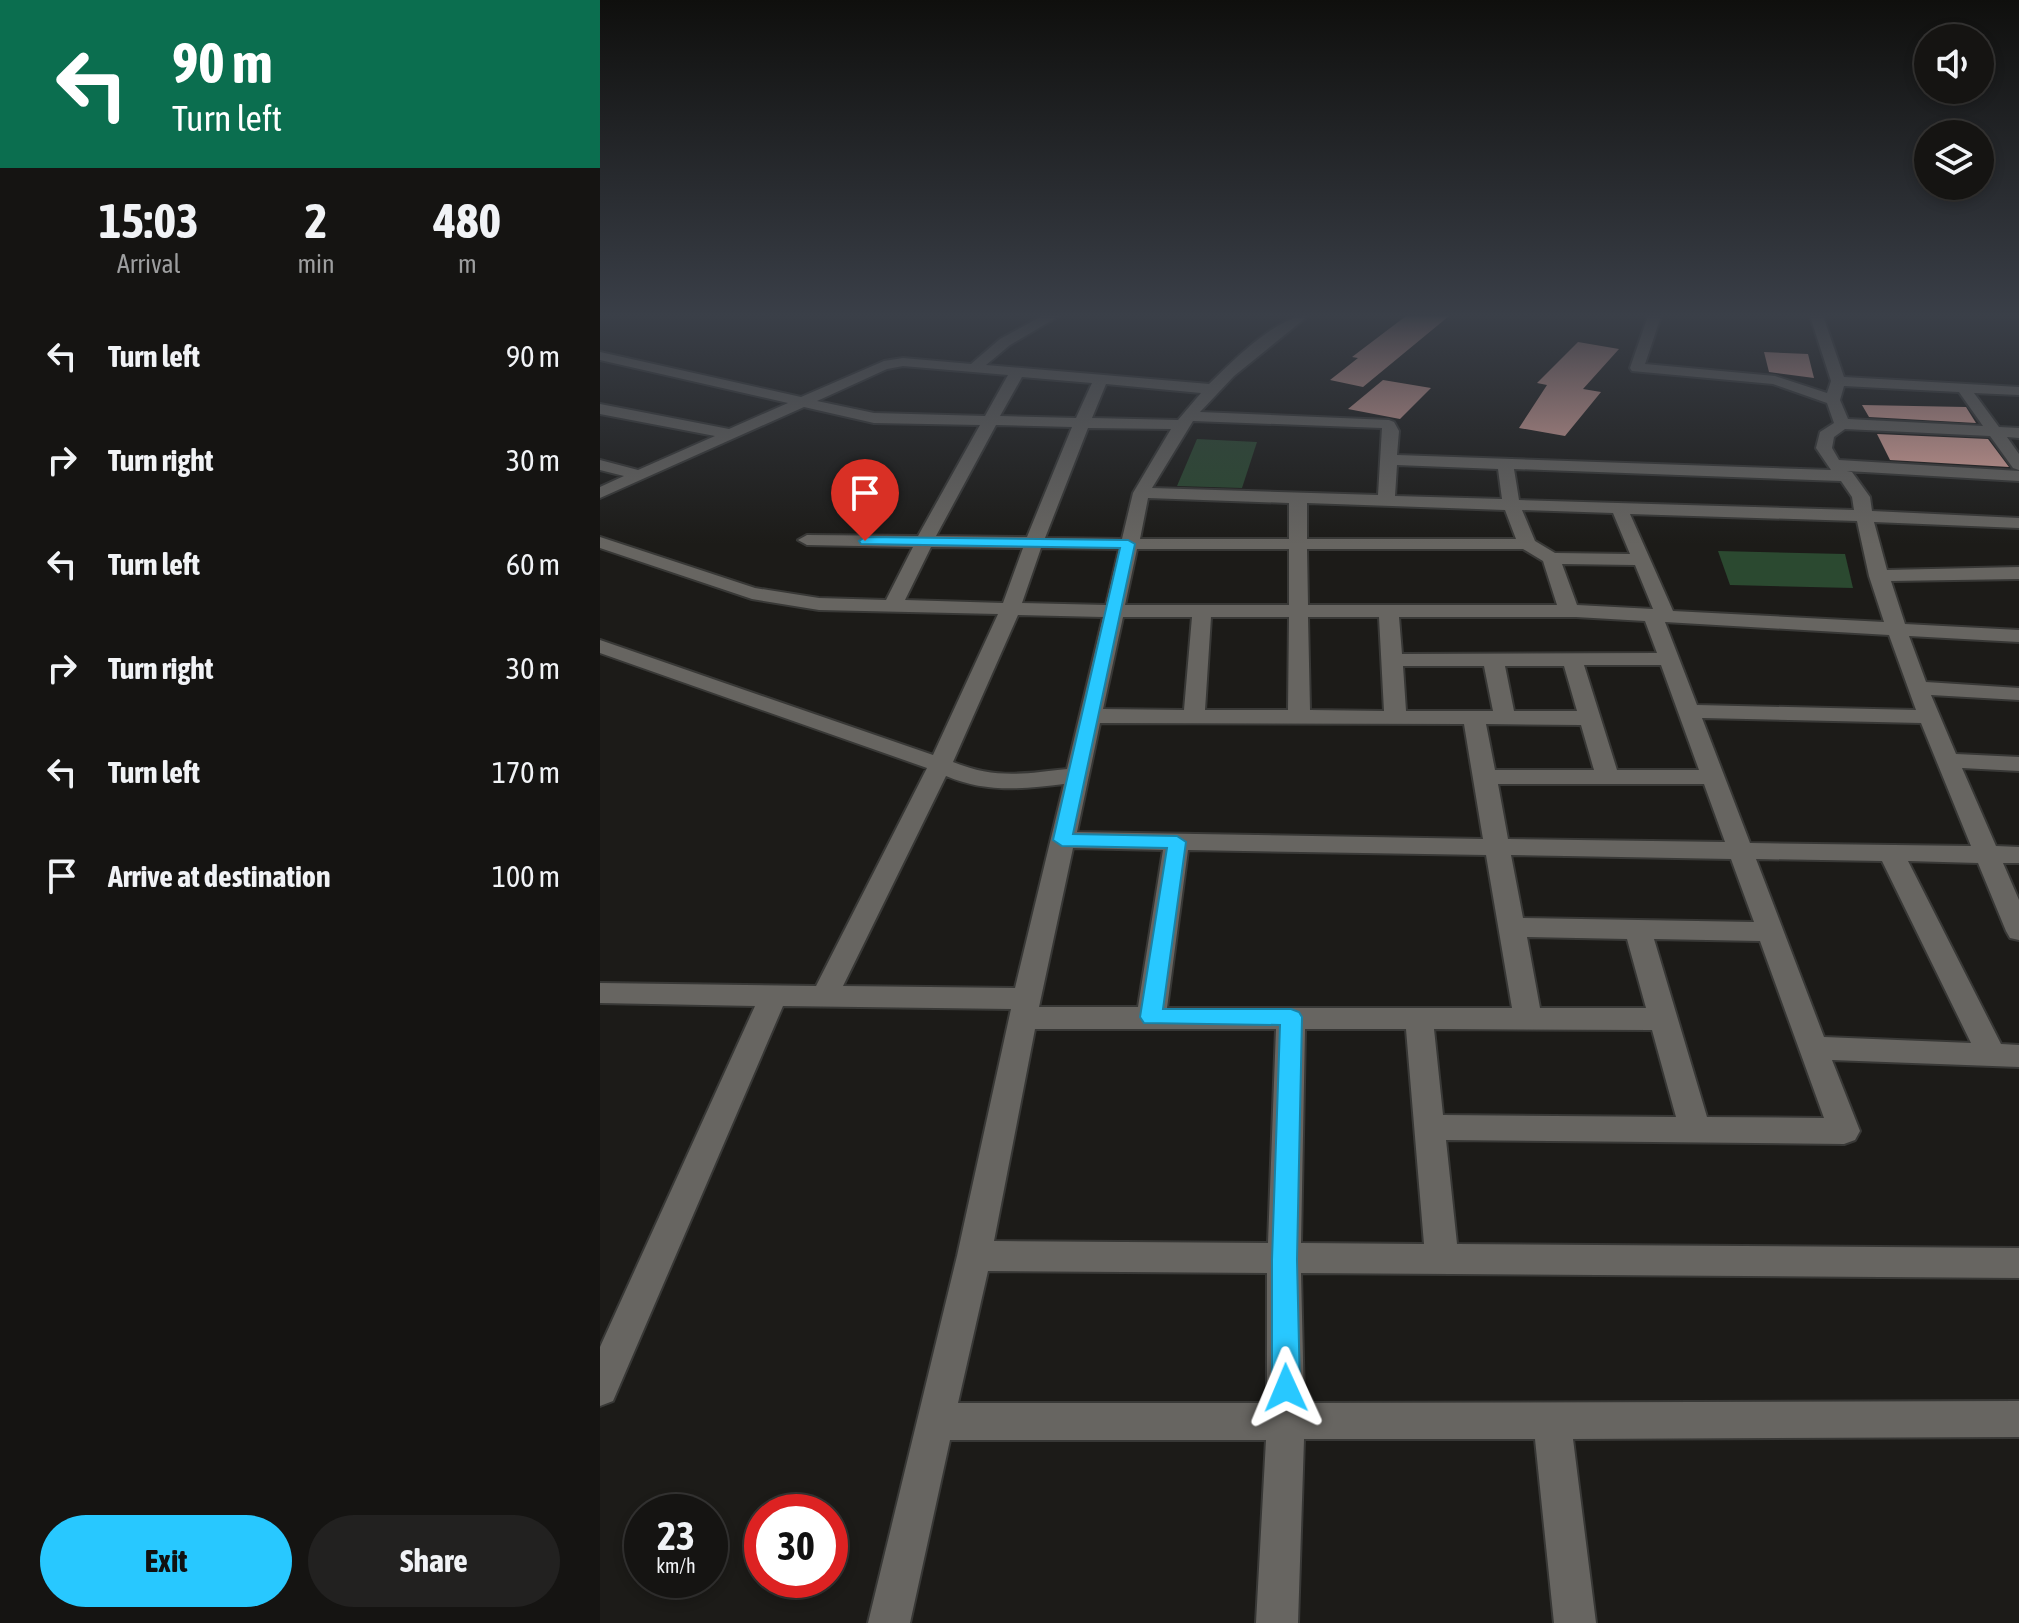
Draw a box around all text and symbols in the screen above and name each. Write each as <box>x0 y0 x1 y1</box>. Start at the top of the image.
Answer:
map controls <box>1914 24 1994 200</box>
button: sound <box>1914 24 1994 104</box>
text: 90 m <box>172 31 273 95</box>
icon: left <box>40 32 144 136</box>
text: Turn left <box>172 97 282 139</box>
button: layers <box>1914 120 1994 200</box>
text: 15:03 <box>99 193 199 248</box>
text: 2 <box>305 193 327 248</box>
text: 480 <box>434 193 501 248</box>
text: Arrival <box>117 249 180 279</box>
text: min <box>297 249 335 279</box>
text: m <box>458 249 477 279</box>
icon: left <box>40 334 84 378</box>
text: Turn left <box>108 339 200 373</box>
text: 90 m <box>506 339 560 373</box>
icon: right <box>40 438 84 482</box>
text: Turn right <box>108 443 214 477</box>
text: 30 m <box>506 443 560 477</box>
pin <box>831 459 899 541</box>
icon: arrive <box>843 471 887 515</box>
icon: left <box>40 542 84 586</box>
text: Turn left <box>108 547 200 581</box>
text: 60 m <box>506 547 560 581</box>
icon: right <box>40 646 84 690</box>
text: Turn right <box>108 651 214 685</box>
text: 30 m <box>506 651 560 685</box>
icon: left <box>40 750 84 794</box>
text: Turn left <box>108 755 200 789</box>
text: 170 m <box>492 755 560 789</box>
icon: arrive <box>40 854 84 898</box>
text: Arrive at destination <box>108 859 330 893</box>
text: 100 m <box>492 859 560 893</box>
position arrow <box>1244 1346 1328 1430</box>
speed limit sign: 30 <box>744 1494 848 1598</box>
text: 23 <box>657 1513 695 1558</box>
button: Exit <box>40 1515 292 1607</box>
button: Share <box>308 1515 560 1607</box>
text: km/h <box>656 1554 696 1577</box>

